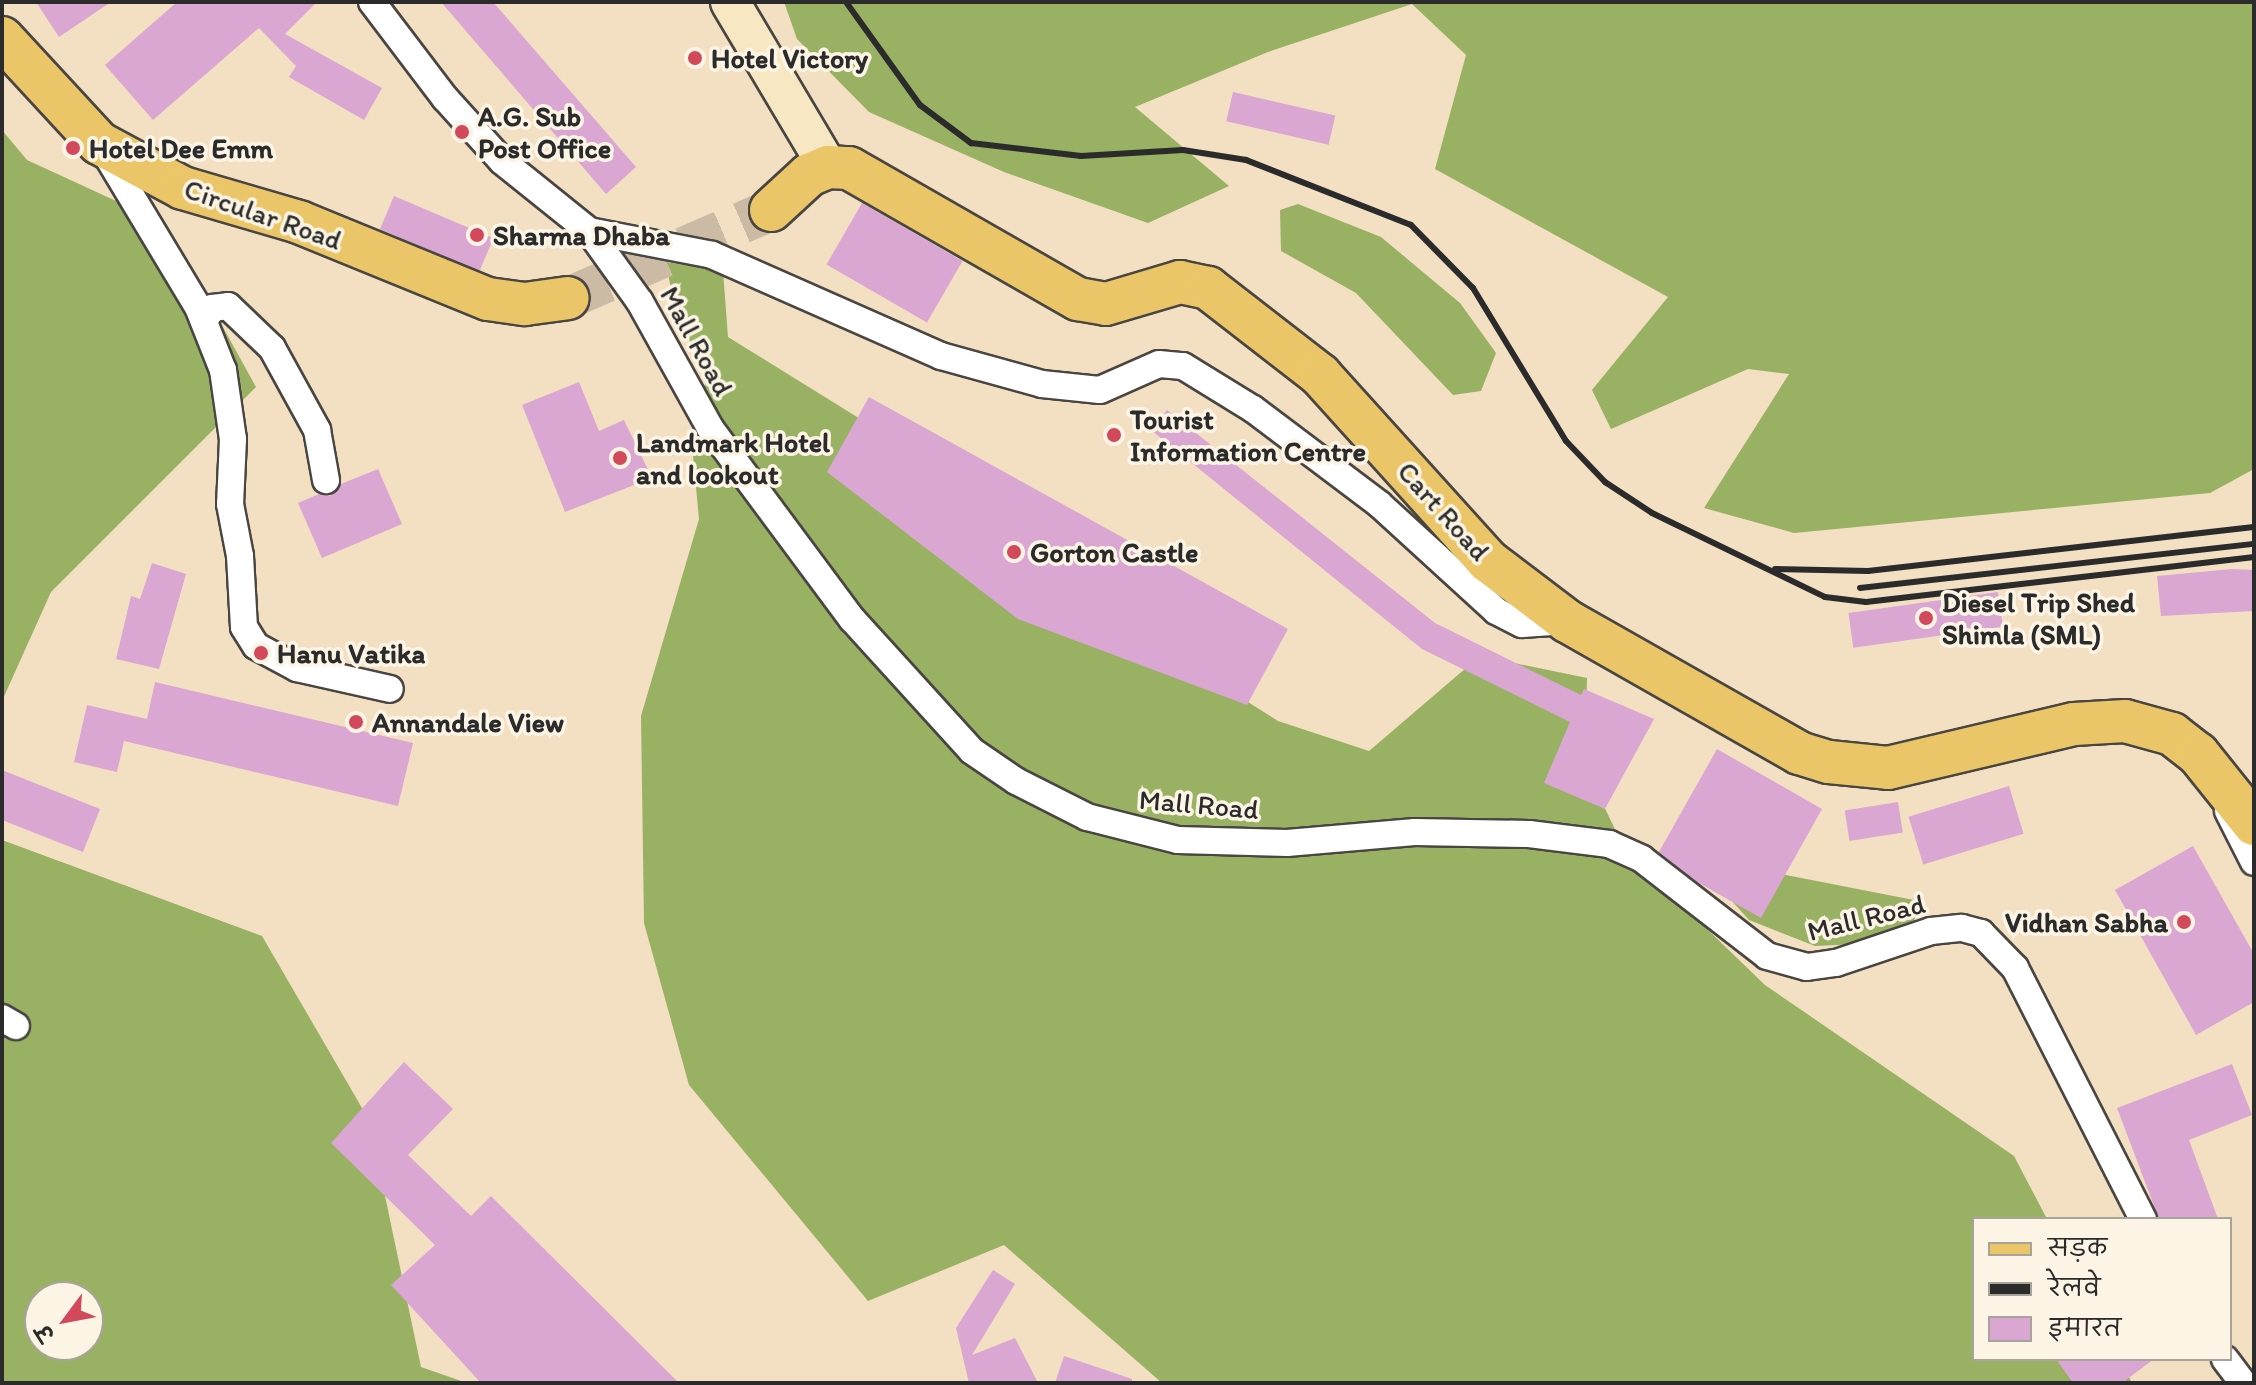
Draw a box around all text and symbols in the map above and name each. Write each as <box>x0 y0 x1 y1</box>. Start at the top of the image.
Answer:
place label: Hotel Victory <box>711 41 868 75</box>
marker: Hotel Victory <box>686 49 704 67</box>
place label: A.G. Sub Post Office <box>478 99 611 165</box>
marker: A.G. Sub Post Office <box>453 123 471 141</box>
place label: Hotel Dee Emm <box>89 131 274 165</box>
marker: Hotel Dee Emm <box>64 139 82 157</box>
street label: Circular Road <box>180 171 346 257</box>
place label: Sharma Dhaba <box>493 218 669 252</box>
marker: Sharma Dhaba <box>468 226 486 244</box>
street label: Mall Road <box>653 281 741 401</box>
place label: Tourist Information Centre <box>1130 402 1366 468</box>
place label: Landmark Hotel and lookout <box>636 425 830 491</box>
marker: Tourist Information Centre <box>1105 426 1123 444</box>
marker: Landmark Hotel and lookout <box>611 449 629 467</box>
street label: Cart Road <box>1391 455 1497 567</box>
place label: Gorton Castle <box>1030 535 1198 569</box>
marker: Gorton Castle <box>1005 543 1023 561</box>
place label: Diesel Trip Shed Shimla (SML) <box>1942 585 2132 651</box>
marker: Diesel Trip Shed Shimla (SML) <box>1917 609 1935 627</box>
place label: Hanu Vatika <box>277 636 425 670</box>
marker: Hanu Vatika <box>252 644 270 662</box>
place label: Annandale View <box>372 705 564 739</box>
marker: Annandale View <box>347 713 365 731</box>
street label: Mall Road <box>1138 782 1260 826</box>
street label: Mall Road <box>1804 886 1928 948</box>
place label: Vidhan Sabha <box>2006 905 2168 939</box>
marker: Vidhan Sabha <box>2175 913 2193 931</box>
legend <box>1972 1217 2232 1361</box>
text: सड़क <box>2048 1233 2107 1262</box>
text: रेलवे <box>2048 1273 2101 1302</box>
north arrow <box>24 1281 104 1361</box>
text: इमारत <box>2048 1313 2121 1342</box>
text: उ <box>30 1320 60 1346</box>

